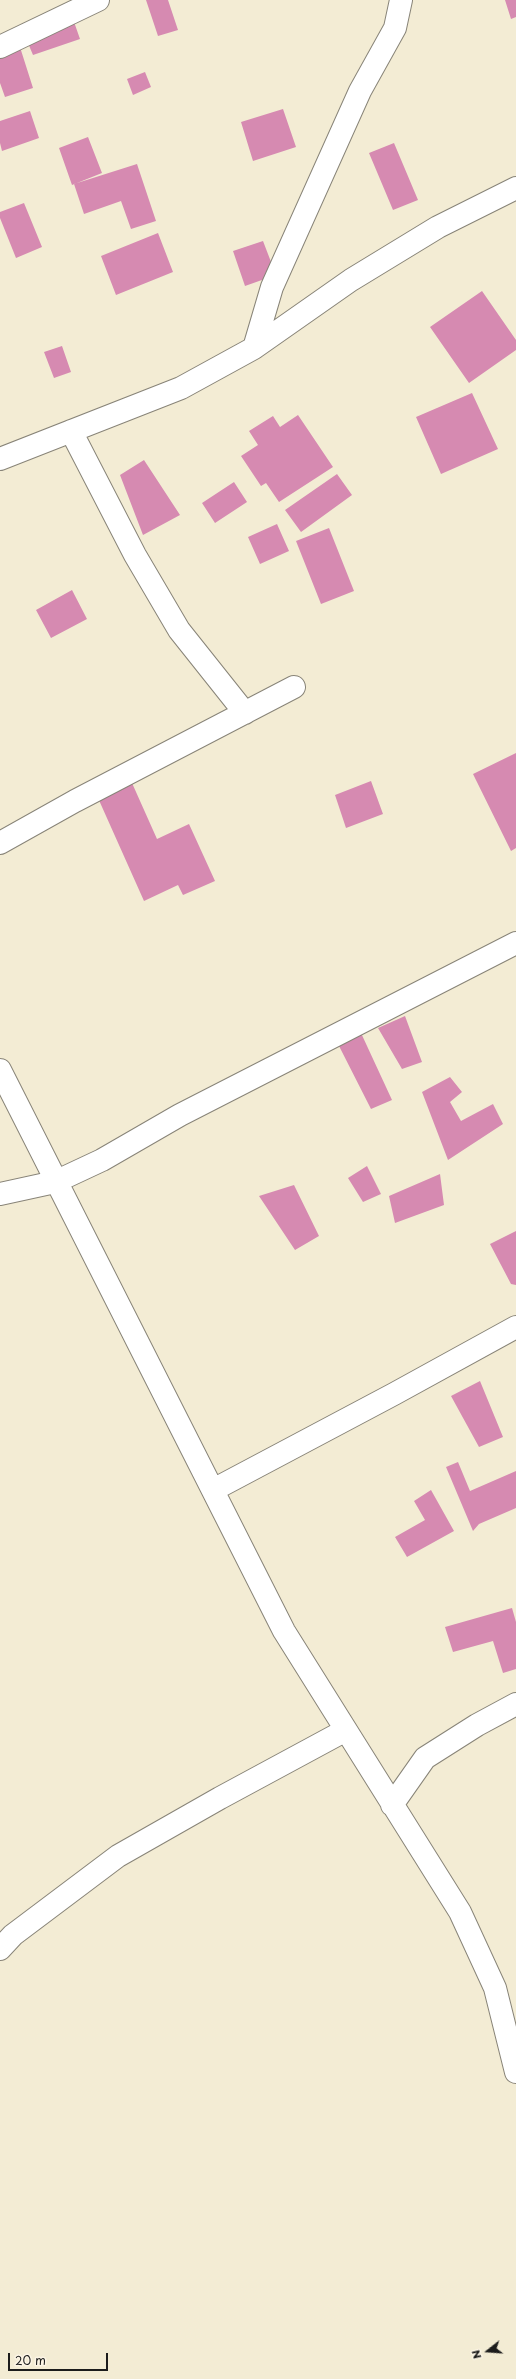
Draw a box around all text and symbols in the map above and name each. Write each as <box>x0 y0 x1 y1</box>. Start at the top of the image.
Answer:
north arrow <box>468 2331 508 2371</box>
scale bar <box>10 2345 110 2371</box>
text: N <box>467 2348 485 2361</box>
text: 20 m <box>15 2351 46 2369</box>

